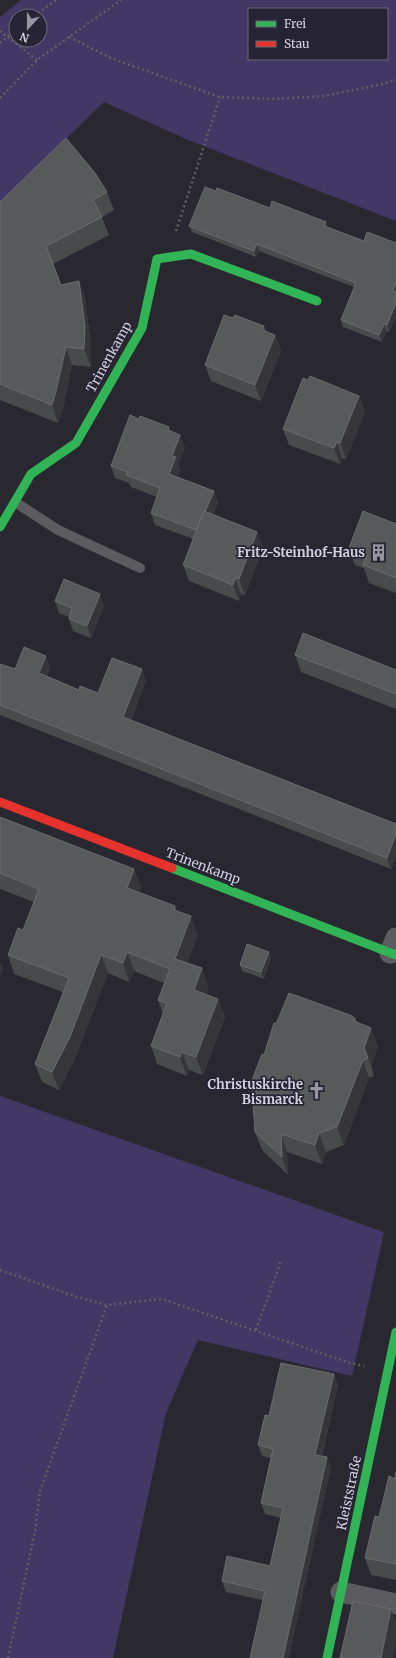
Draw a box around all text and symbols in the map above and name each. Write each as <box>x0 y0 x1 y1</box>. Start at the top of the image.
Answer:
north arrow <box>8 8 48 48</box>
legend <box>248 8 388 60</box>
text: Frei <box>284 16 306 31</box>
text: N <box>18 29 31 45</box>
text: Stau <box>284 36 310 51</box>
street label: Trinenkamp <box>82 318 136 396</box>
building icon: Fritz-Steinhof-Haus <box>368 542 388 562</box>
place label: Fritz-Steinhof-Haus <box>237 544 365 561</box>
street label: Trinenkamp <box>163 844 243 888</box>
place label: Christuskirche Bismarck <box>208 1076 304 1108</box>
church icon: Christuskirche Bismarck <box>306 1081 326 1101</box>
street label: Kleiststraße <box>333 1454 365 1532</box>

